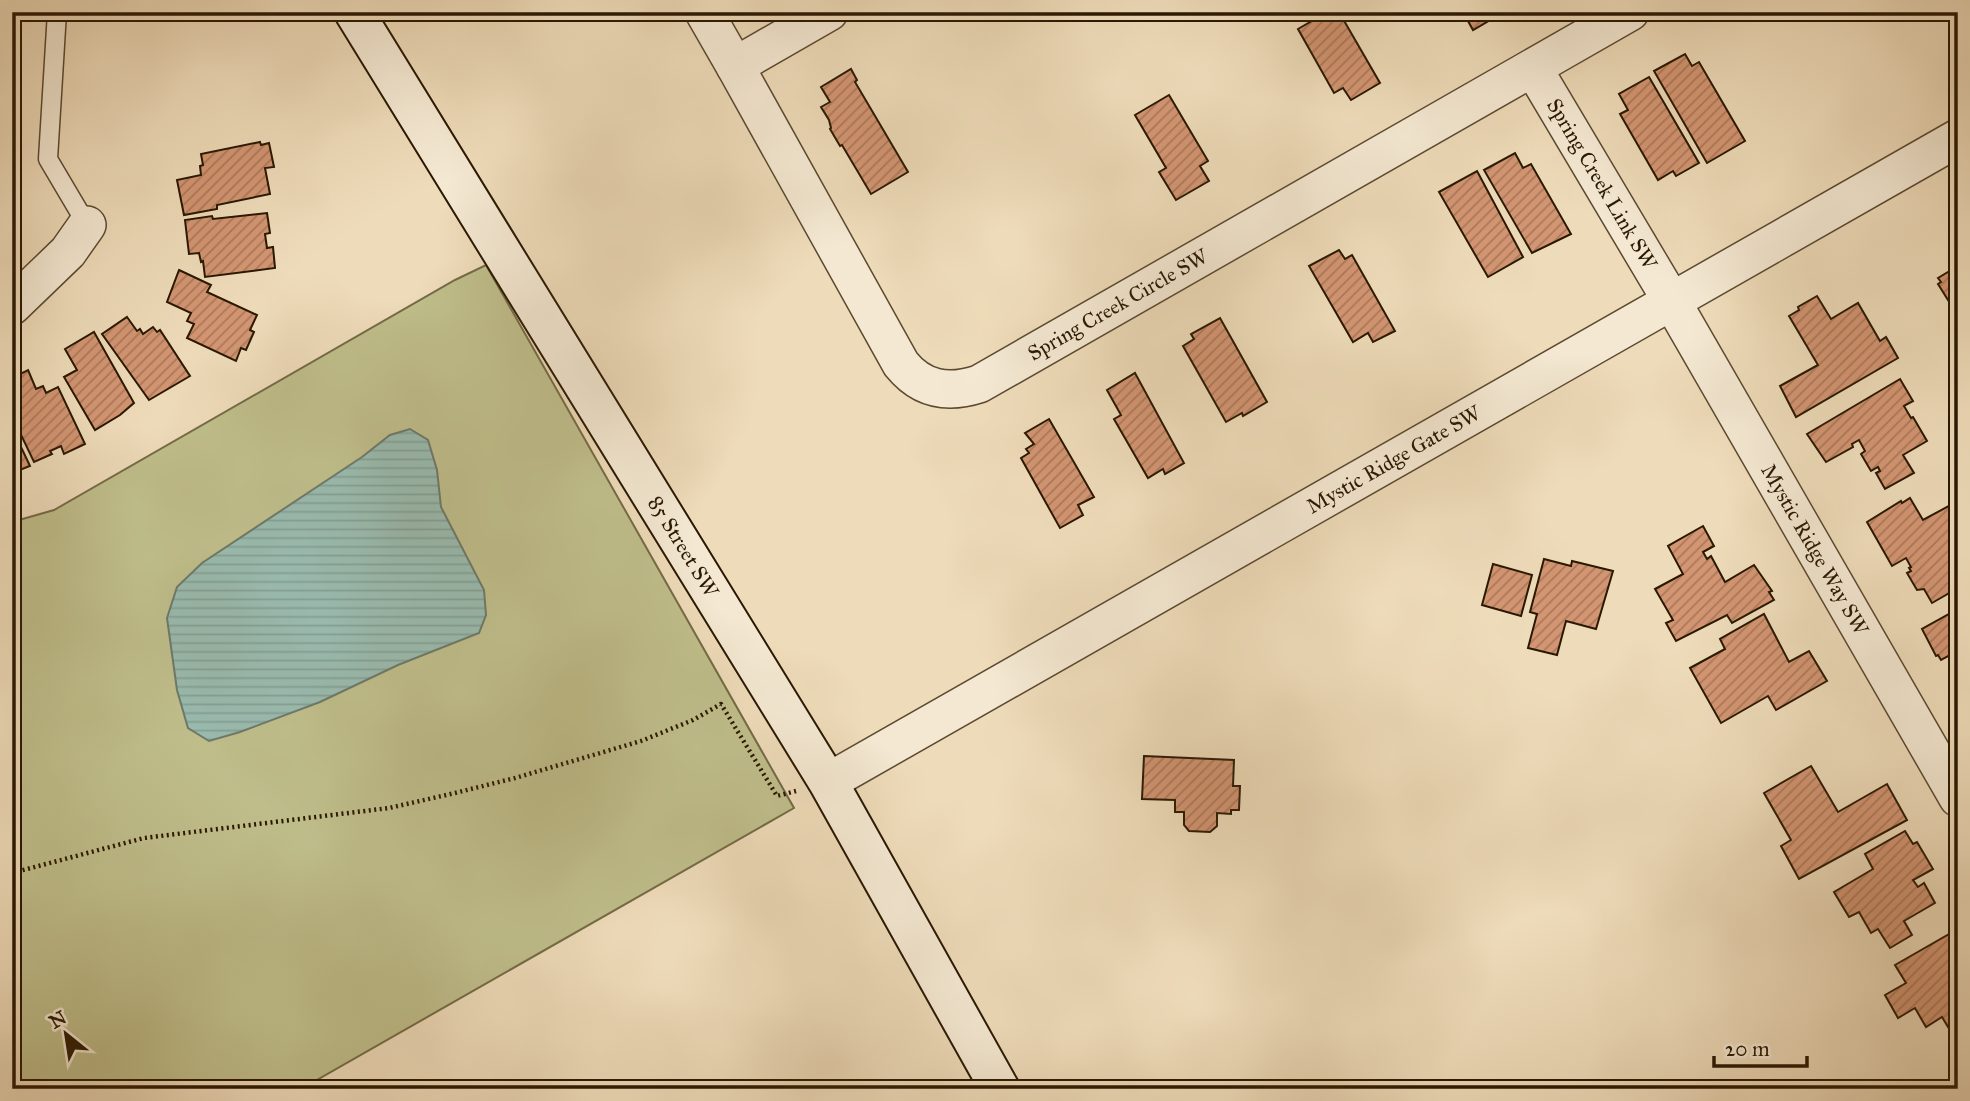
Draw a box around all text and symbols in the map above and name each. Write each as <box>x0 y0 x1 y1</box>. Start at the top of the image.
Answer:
street label: Spring Creek Link SW <box>1541 94 1663 275</box>
street label: Spring Creek Circle SW <box>1023 242 1214 366</box>
street label: Mystic Ridge Gate SW <box>1302 399 1486 520</box>
street label: Mystic Ridge Way SW <box>1755 459 1875 641</box>
street label: 85 Street SW <box>642 491 725 603</box>
north arrow <box>32 1000 102 1070</box>
text: N <box>45 1006 70 1034</box>
scale bar <box>1714 1024 1807 1068</box>
text: 20 m <box>1725 1036 1770 1062</box>

